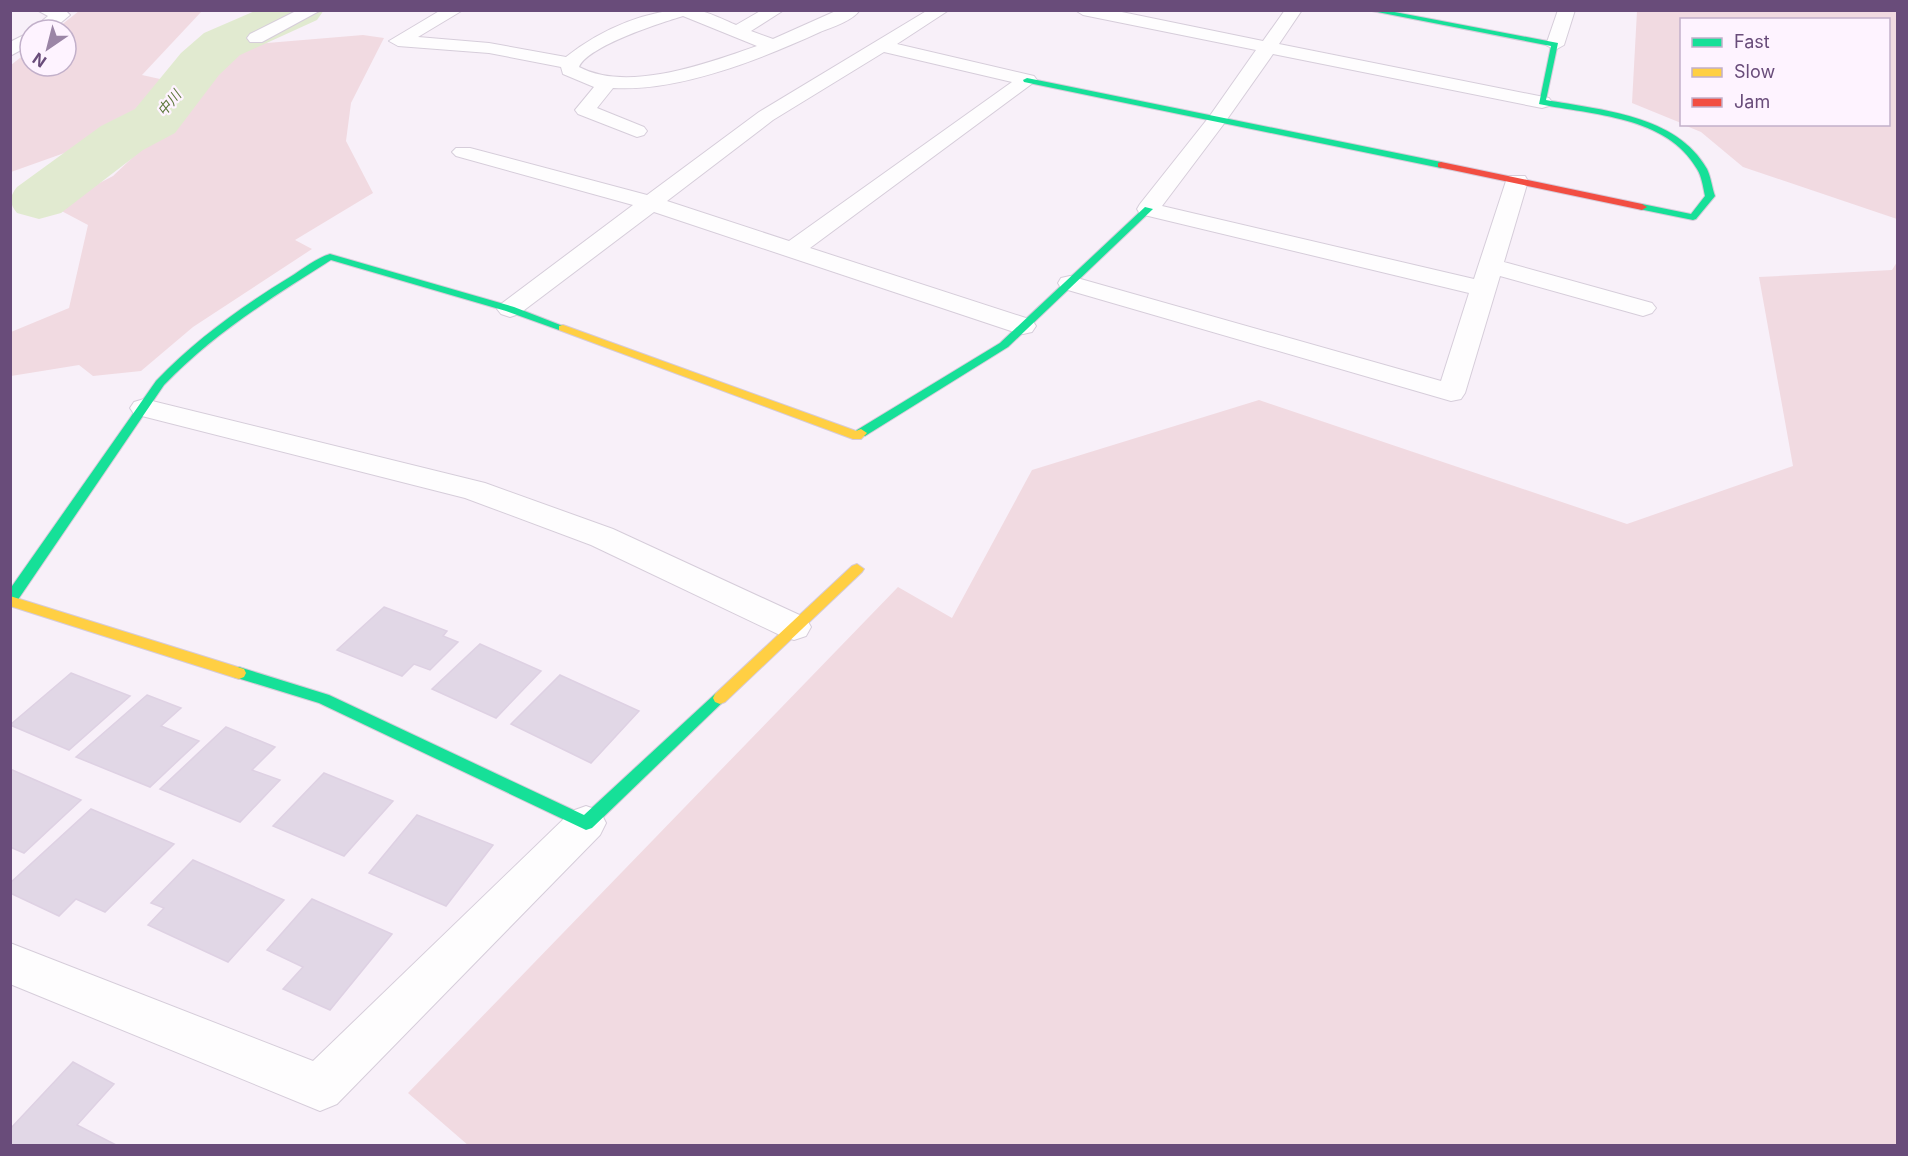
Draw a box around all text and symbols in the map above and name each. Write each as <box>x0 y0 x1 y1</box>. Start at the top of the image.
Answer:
north arrow <box>18 18 78 78</box>
legend <box>1680 18 1890 126</box>
text: Fast <box>1734 31 1770 52</box>
text: N <box>29 49 50 72</box>
text: Slow <box>1734 61 1775 82</box>
water label: 中川 <box>153 85 185 119</box>
text: Jam <box>1734 91 1770 112</box>

